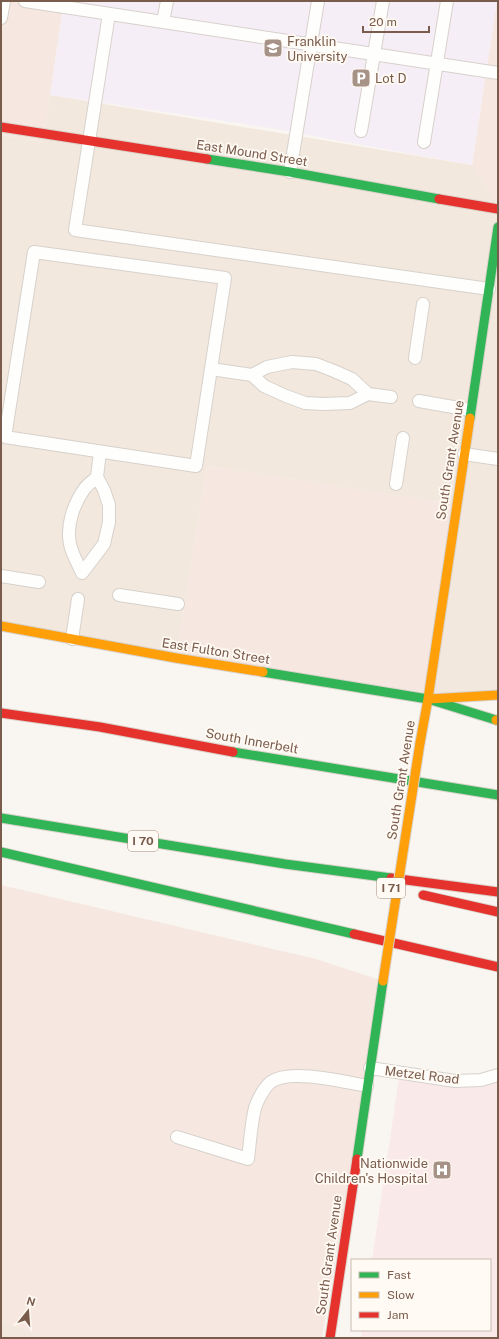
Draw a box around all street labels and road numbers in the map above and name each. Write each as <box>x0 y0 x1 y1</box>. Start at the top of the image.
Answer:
street label: East Mound Street <box>195 137 309 169</box>
street label: South Grant Avenue <box>433 399 467 521</box>
street label: East Fulton Street <box>161 635 271 667</box>
street label: South Grant Avenue <box>384 719 418 841</box>
street label: South Innerbelt <box>204 725 300 757</box>
road number: I 70 <box>128 831 158 851</box>
road number: I 71 <box>377 878 405 898</box>
street label: Metzel Road <box>384 1063 460 1087</box>
street label: South Grant Avenue <box>313 1194 345 1316</box>

